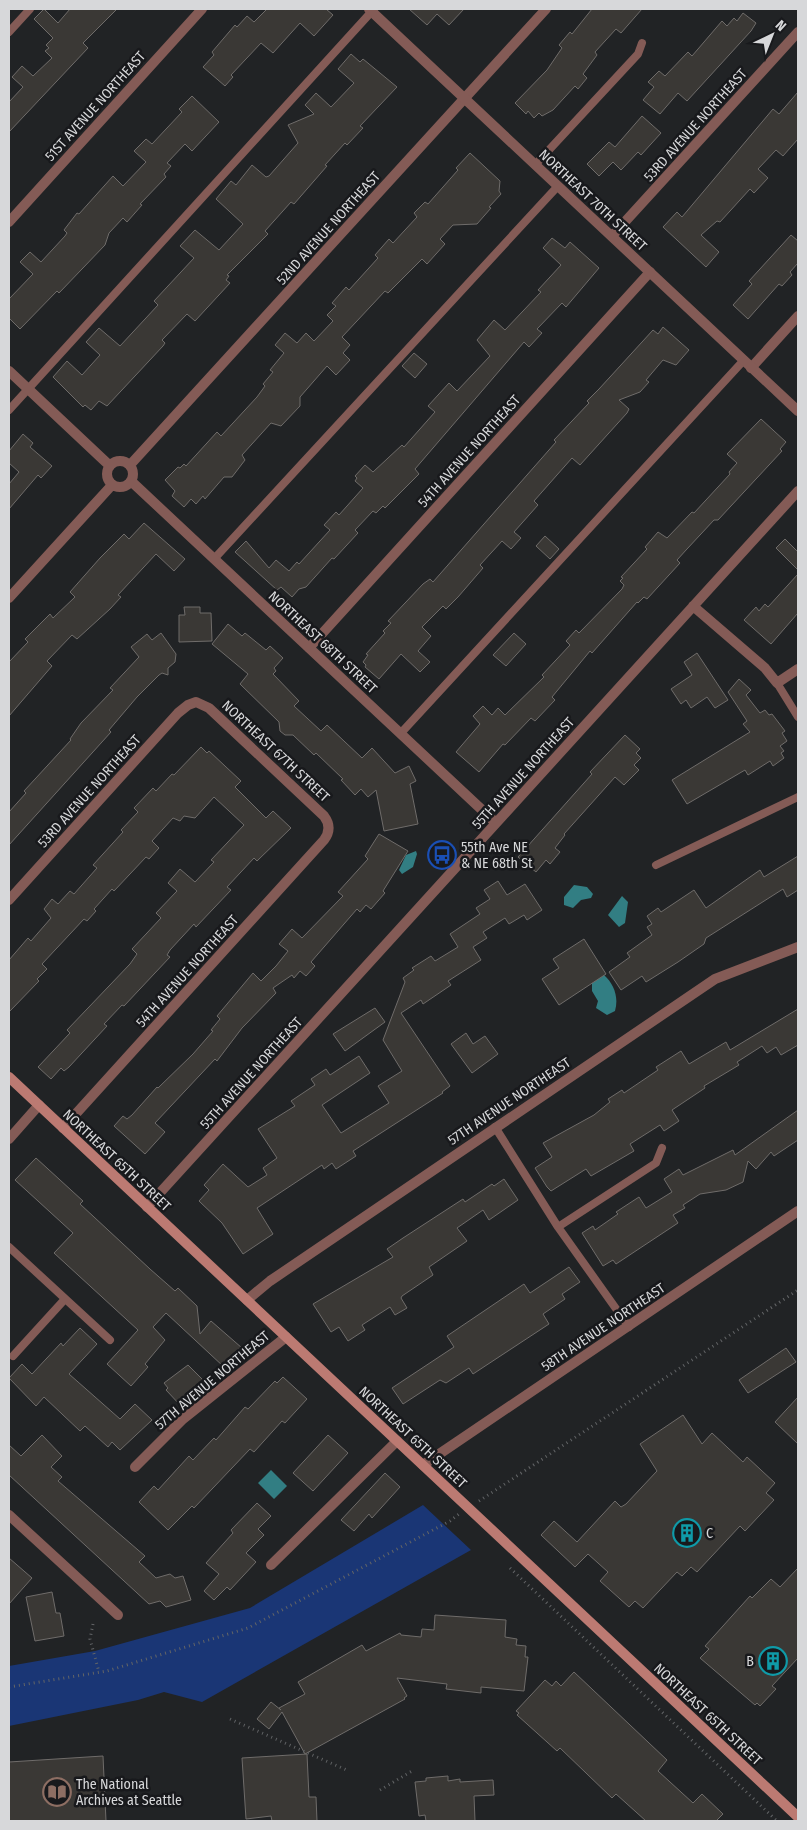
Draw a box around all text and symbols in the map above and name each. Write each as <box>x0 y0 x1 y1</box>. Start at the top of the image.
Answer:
north arrow <box>747 10 797 60</box>
text: N <box>772 17 789 35</box>
street label: 51ST AVENUE NORTHEAST <box>42 48 149 165</box>
street label: 53RD AVENUE NORTHEAST <box>640 65 751 185</box>
street label: NORTHEAST 70TH STREET <box>535 146 650 255</box>
street label: 52ND AVENUE NORTHEAST <box>273 168 384 288</box>
street label: 54TH AVENUE NORTHEAST <box>415 391 524 511</box>
street label: NORTHEAST 68TH STREET <box>265 588 381 697</box>
street label: NORTHEAST 67TH STREET <box>218 697 333 806</box>
street label: 55TH AVENUE NORTHEAST <box>469 714 578 833</box>
street label: 53RD AVENUE NORTHEAST <box>34 731 145 851</box>
place label: 55th Ave NE & NE 68th St <box>461 839 533 872</box>
bus stop icon: 55th Ave NE & NE 68th St <box>427 840 457 870</box>
street label: 54TH AVENUE NORTHEAST <box>133 911 242 1031</box>
street label: 55TH AVENUE NORTHEAST <box>197 1014 306 1133</box>
street label: 57TH AVENUE NORTHEAST <box>445 1054 574 1149</box>
street label: NORTHEAST 65TH STREET <box>59 1106 175 1215</box>
street label: 58TH AVENUE NORTHEAST <box>538 1279 669 1375</box>
street label: 57TH AVENUE NORTHEAST <box>152 1327 273 1433</box>
street label: NORTHEAST 65TH STREET <box>355 1383 471 1492</box>
building icon: C <box>672 1518 702 1548</box>
place label: C <box>706 1525 713 1542</box>
building icon: B <box>758 1646 788 1676</box>
place label: B <box>746 1653 754 1670</box>
street label: NORTHEAST 65TH STREET <box>650 1660 766 1769</box>
place label: The National Archives at Seattle <box>76 1776 182 1809</box>
library icon: The National Archives at Seattle <box>42 1777 72 1807</box>

